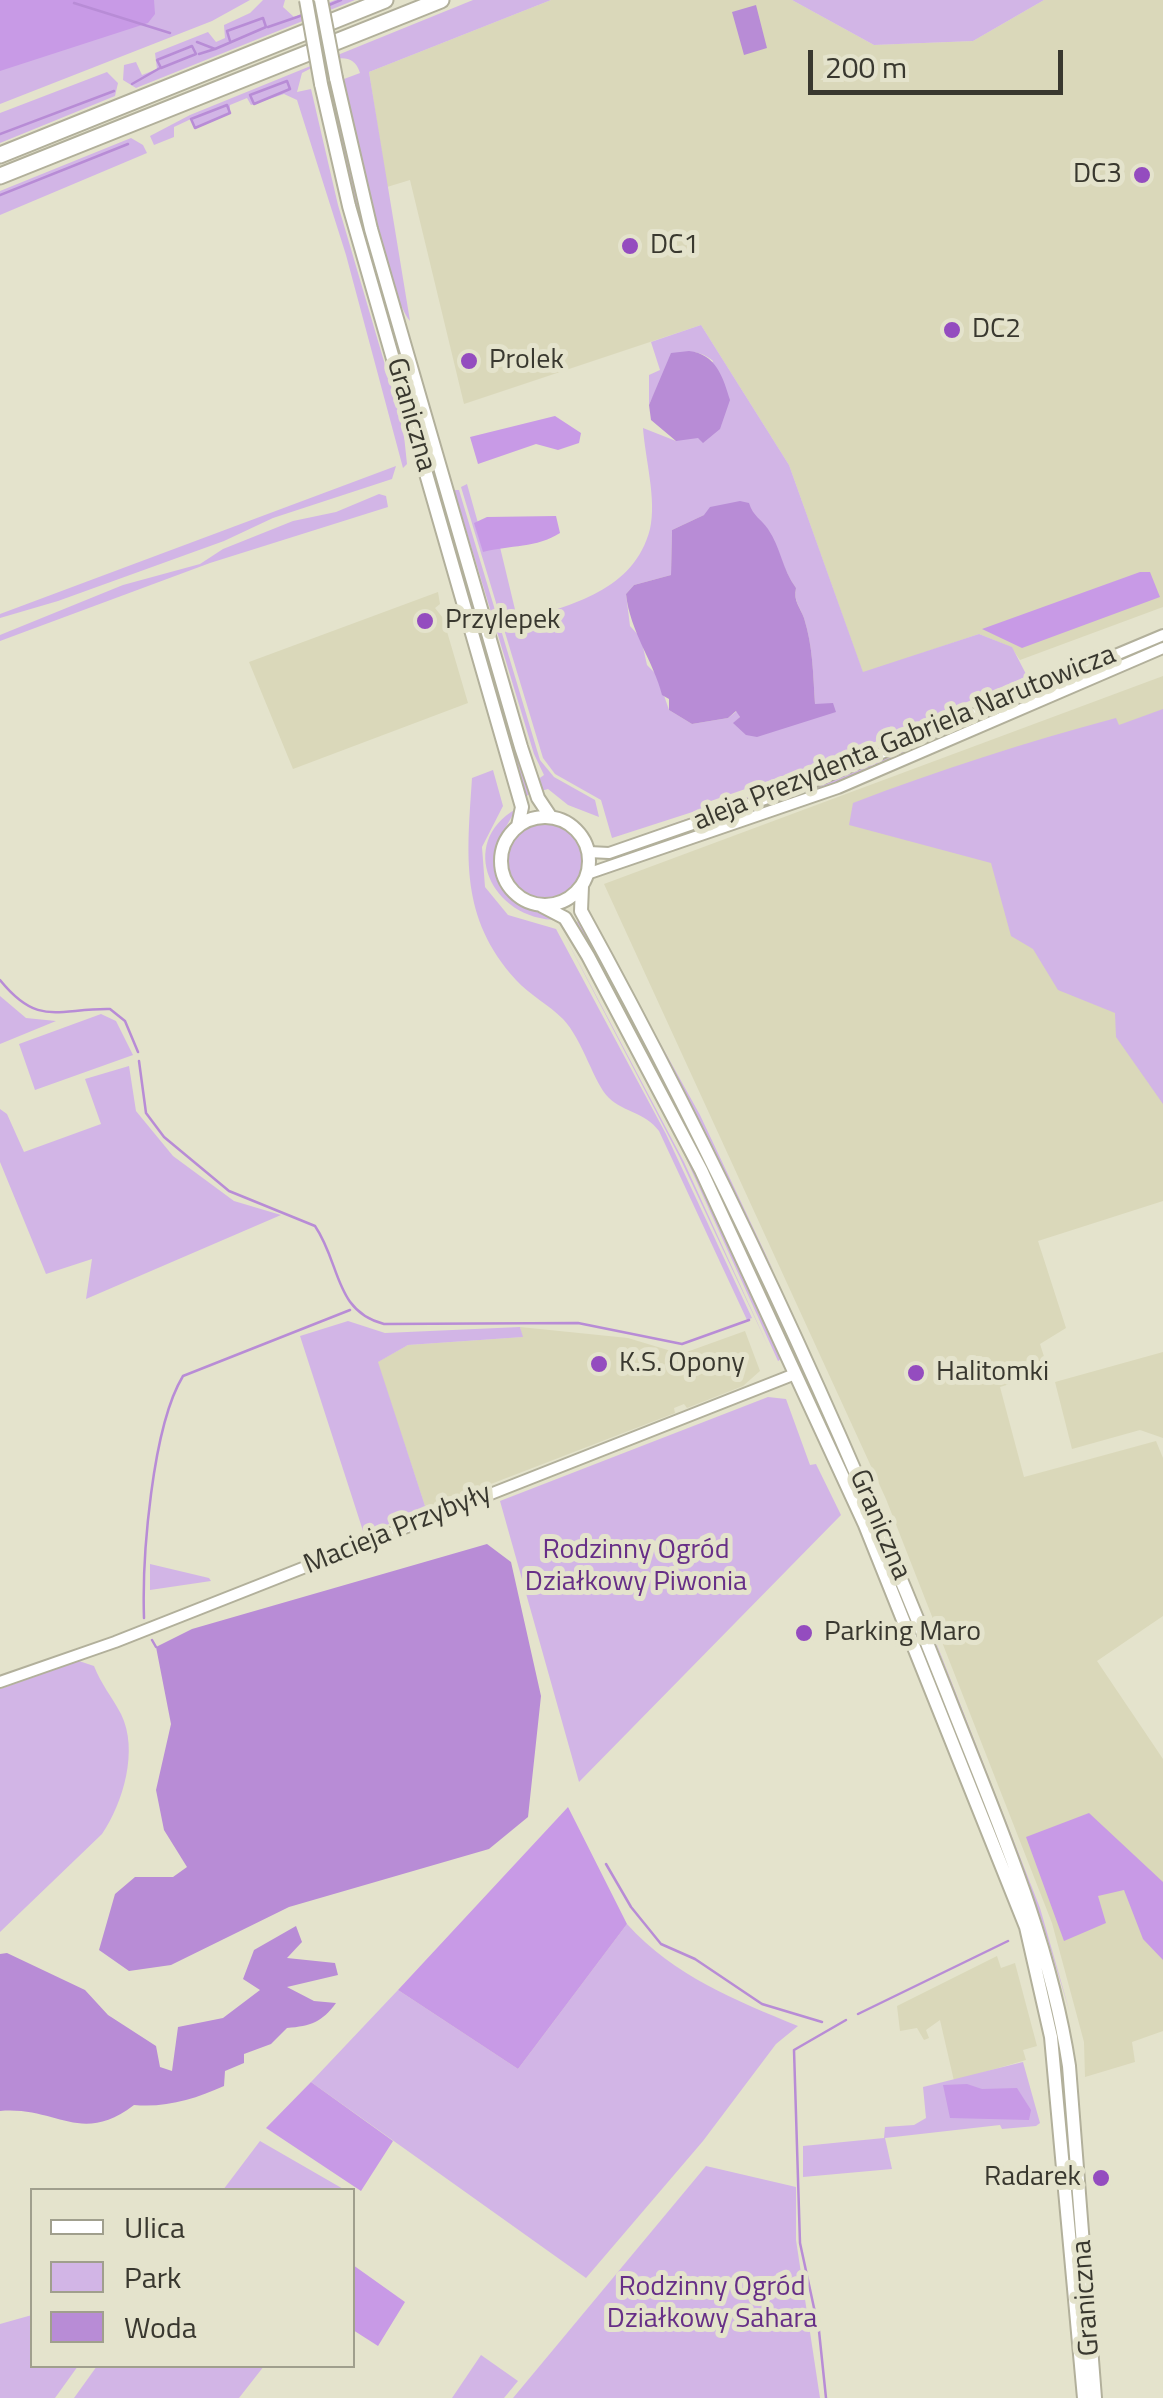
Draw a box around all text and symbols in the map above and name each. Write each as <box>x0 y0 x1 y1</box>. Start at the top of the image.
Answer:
scale bar <box>813 30 1068 92</box>
text: 200 m <box>825 44 907 90</box>
place label: DC3 <box>1073 158 1122 192</box>
marker: DC3 <box>1131 164 1153 186</box>
place label: DC1 <box>650 229 699 263</box>
marker: DC1 <box>619 235 641 257</box>
place label: DC2 <box>972 313 1021 347</box>
marker: DC2 <box>941 319 963 341</box>
place label: Prolek <box>489 344 564 378</box>
marker: Prolek <box>458 350 480 372</box>
street label: Graniczna <box>378 355 442 475</box>
place label: Przylepek <box>445 604 560 638</box>
marker: Przylepek <box>414 610 436 632</box>
street label: aleja Prezydenta Gabriela Narutowicza <box>689 639 1121 839</box>
place label: K.S. Opony <box>619 1347 745 1381</box>
marker: K.S. Opony <box>588 1353 610 1375</box>
place label: Halitomki <box>936 1356 1049 1390</box>
marker: Halitomki <box>905 1362 927 1384</box>
street label: Graniczna <box>841 1465 917 1585</box>
street label: Macieja Przybyły <box>299 1477 497 1583</box>
park label: Rodzinny Ogród Działkowy Piwonia <box>525 1534 747 1600</box>
place label: Parking Maro <box>824 1616 981 1650</box>
marker: Parking Maro <box>793 1622 815 1644</box>
place label: Radarek <box>984 2161 1081 2195</box>
marker: Radarek <box>1090 2167 1112 2189</box>
legend <box>30 2188 355 2368</box>
text: Ulica <box>124 2204 185 2250</box>
street label: Graniczna <box>1066 2239 1108 2357</box>
text: Park <box>124 2254 181 2300</box>
park label: Rodzinny Ogród Działkowy Sahara <box>607 2271 817 2337</box>
text: Woda <box>124 2304 197 2350</box>

